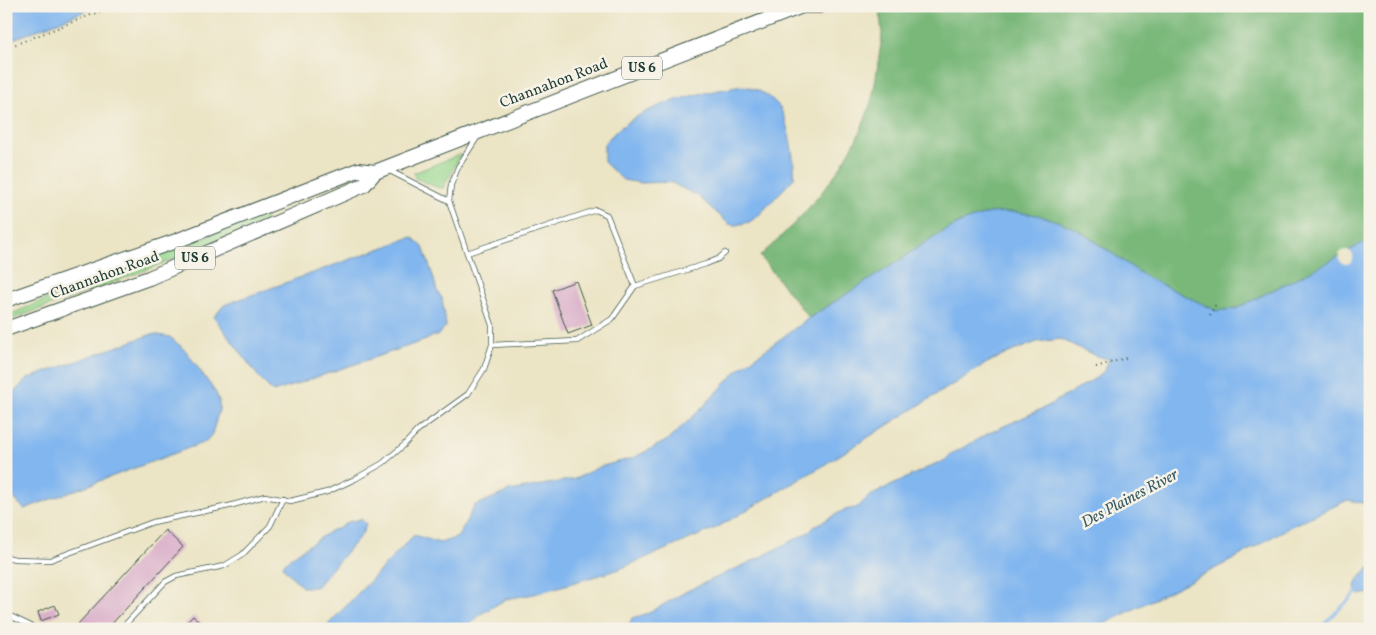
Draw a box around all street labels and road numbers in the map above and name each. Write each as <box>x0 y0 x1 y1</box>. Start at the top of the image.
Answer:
street label: Channahon Road <box>497 54 611 114</box>
road number: US 6 <box>622 56 662 80</box>
street label: Channahon Road <box>48 247 162 305</box>
road number: US 6 <box>175 247 215 270</box>

